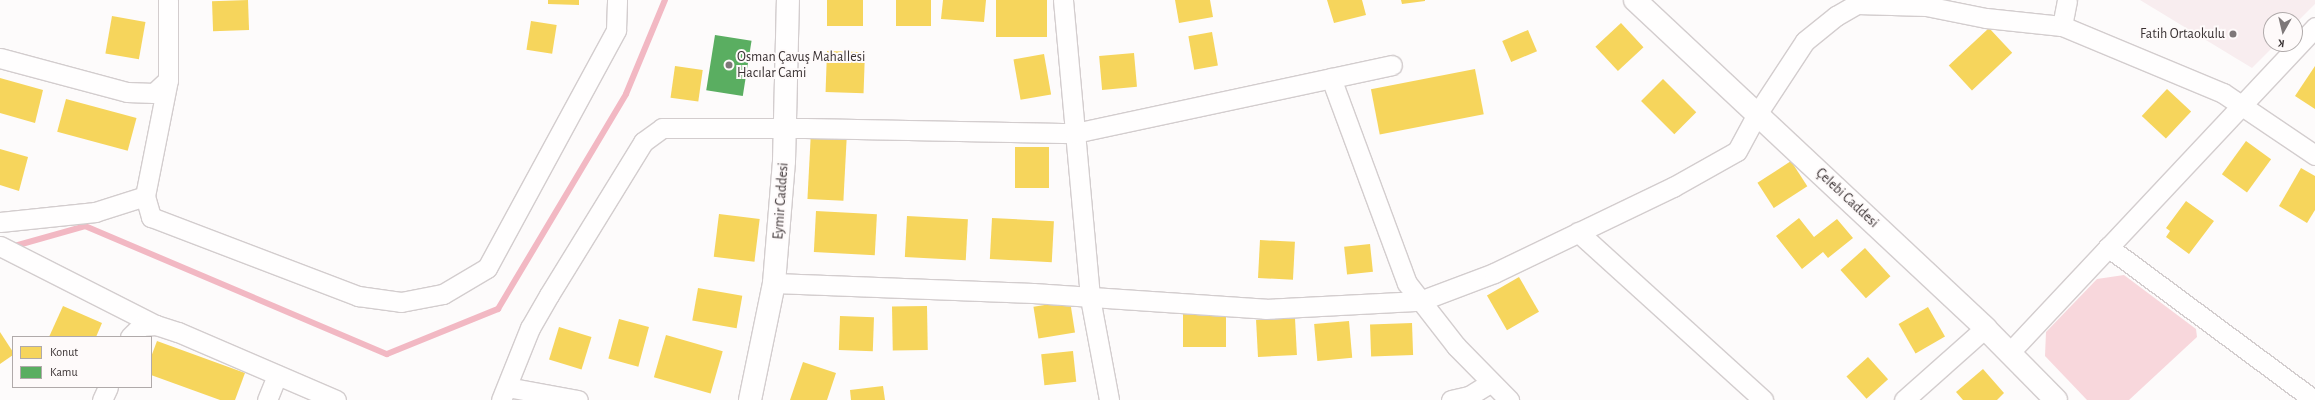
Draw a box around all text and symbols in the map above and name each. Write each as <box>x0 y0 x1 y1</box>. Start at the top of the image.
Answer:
north arrow <box>2263 12 2303 52</box>
place label: Fatih Ortaokulu <box>2140 26 2225 42</box>
marker: Fatih Ortaokulu <box>2228 29 2238 39</box>
text: K <box>2277 37 2285 49</box>
place label: Osman Çavuş Mahallesi Hacılar Cami <box>737 49 865 82</box>
marker: Osman Çavuş Mahallesi Hacılar Cami <box>724 60 734 70</box>
street label: Eymir Caddesi <box>770 162 792 240</box>
street label: Çelebi Caddesi <box>1812 165 1882 231</box>
legend <box>12 336 152 388</box>
text: Konut <box>50 346 78 358</box>
text: Kamu <box>50 366 78 378</box>

